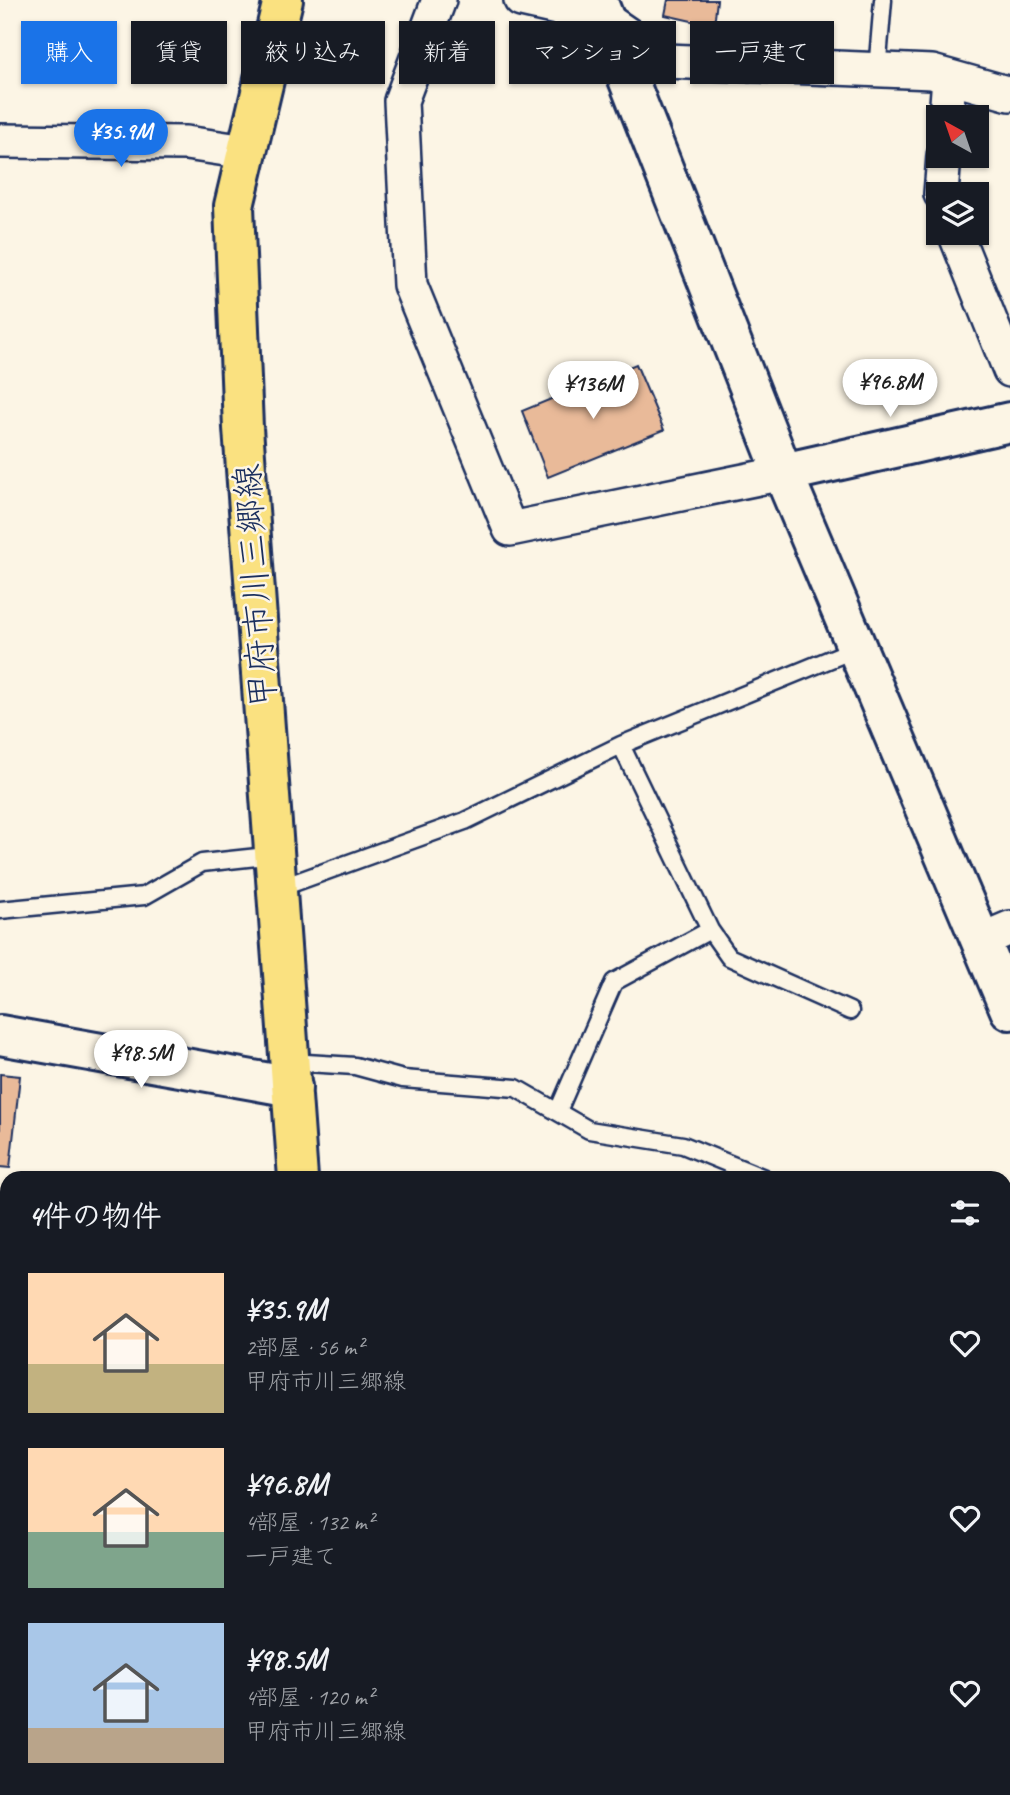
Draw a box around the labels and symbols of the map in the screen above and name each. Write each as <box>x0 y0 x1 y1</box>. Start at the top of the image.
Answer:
north arrow <box>926 105 989 168</box>
pin: ¥35.9M <box>64 110 178 169</box>
pin: ¥96.8M <box>833 360 947 419</box>
pin: ¥136M <box>544 362 642 421</box>
street label: 甲府市川三郷線 <box>225 462 286 710</box>
pin: ¥98.5M <box>84 1030 198 1090</box>

